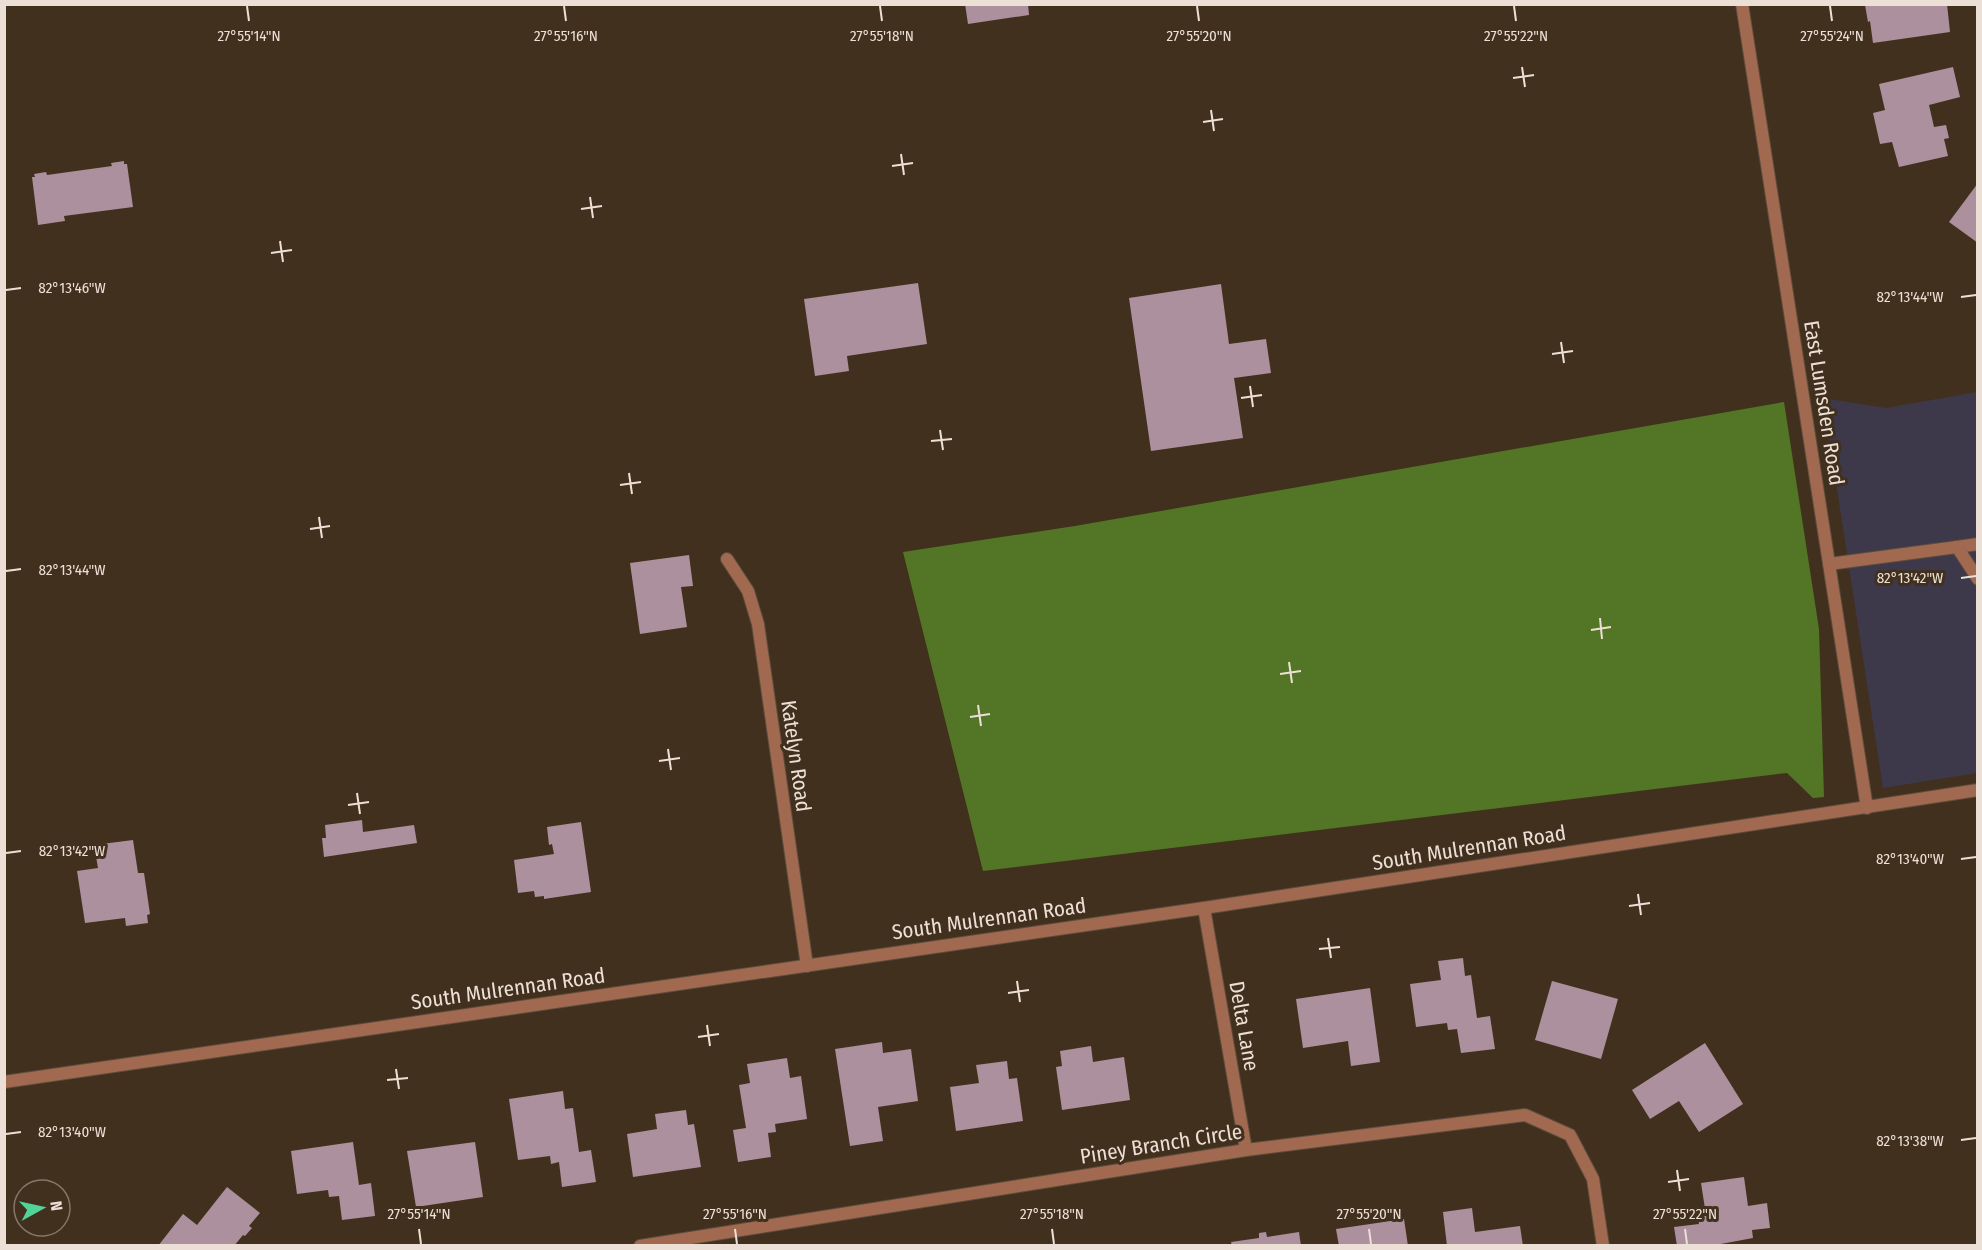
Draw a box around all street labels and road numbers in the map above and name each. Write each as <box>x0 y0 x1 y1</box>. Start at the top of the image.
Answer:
street label: East Lumsden Road <box>1798 319 1850 487</box>
street label: Katelyn Road <box>775 699 817 813</box>
street label: South Mulrennan Road <box>1370 820 1568 876</box>
street label: South Mulrennan Road <box>890 892 1088 946</box>
street label: South Mulrennan Road <box>409 962 607 1016</box>
street label: Delta Lane <box>1223 979 1265 1073</box>
street label: Piney Branch Circle <box>1078 1118 1244 1170</box>

